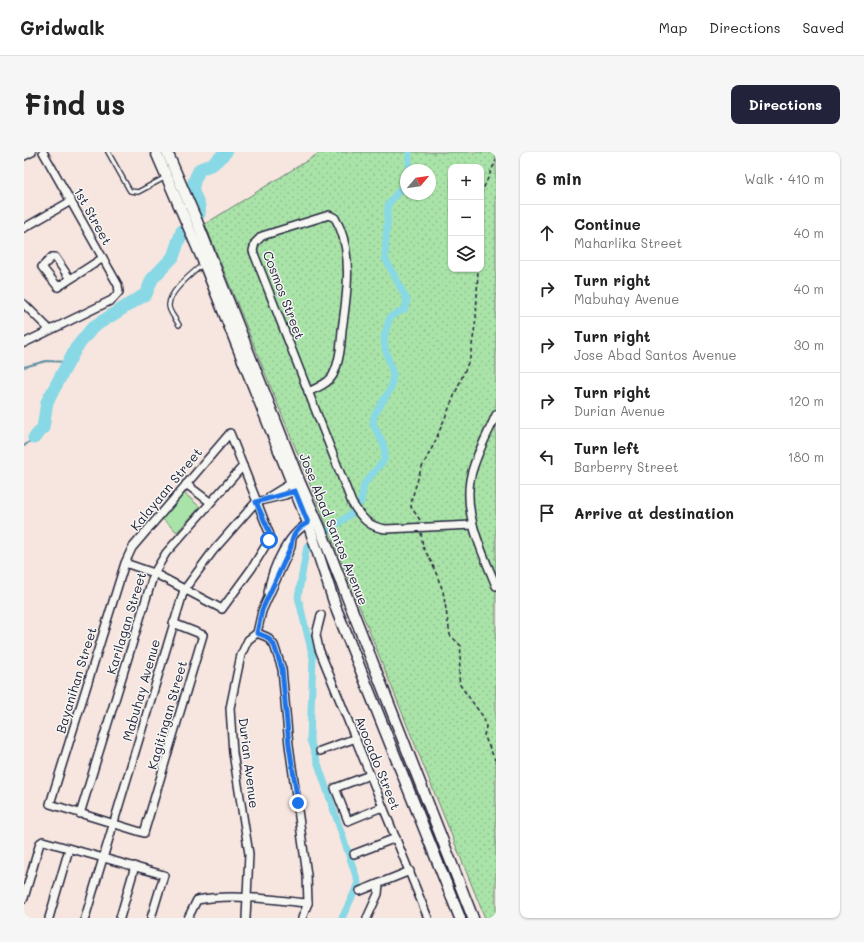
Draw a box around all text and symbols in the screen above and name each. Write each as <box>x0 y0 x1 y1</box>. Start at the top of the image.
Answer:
text: Gridwalk <box>20 15 105 40</box>
text: Map <box>659 18 687 37</box>
text: Directions <box>709 18 780 37</box>
text: Saved <box>802 18 844 37</box>
button: Directions <box>731 85 840 124</box>
text: Find us <box>24 86 125 122</box>
north arrow <box>400 164 436 200</box>
map controls <box>448 164 484 272</box>
button: + <box>448 164 484 200</box>
text: 6 min <box>536 167 581 189</box>
text: Walk · 410 m <box>744 170 824 187</box>
street label: 1st Street <box>71 184 116 248</box>
button: − <box>448 200 484 236</box>
text: Continue <box>574 214 641 234</box>
icon: ahead <box>536 222 558 244</box>
text: 40 m <box>794 224 824 241</box>
text: Maharlika Street <box>574 234 682 251</box>
button: layers <box>448 236 484 272</box>
street label: Cosmos Street <box>260 248 309 342</box>
text: Turn right <box>574 270 651 290</box>
icon: right <box>536 278 558 300</box>
text: 40 m <box>794 280 824 297</box>
text: Mabuhay Avenue <box>574 290 679 307</box>
text: Turn right <box>574 326 651 346</box>
icon: right <box>536 334 558 356</box>
text: 30 m <box>794 336 824 353</box>
text: Jose Abad Santos Avenue <box>574 346 737 363</box>
text: Turn right <box>574 382 651 402</box>
icon: right <box>536 390 558 412</box>
text: 120 m <box>788 392 824 409</box>
text: Durian Avenue <box>574 402 665 419</box>
text: Turn left <box>574 438 639 458</box>
street label: Kalayaan Street <box>126 444 205 534</box>
icon: left <box>536 446 558 468</box>
text: 180 m <box>788 448 824 465</box>
street label: Jose Abad Santos Avenue <box>296 450 373 607</box>
text: Barberry Street <box>574 458 678 475</box>
icon: arrive <box>536 502 558 524</box>
text: Arrive at destination <box>574 503 734 523</box>
route start <box>260 531 278 549</box>
street label: Karilagan Street <box>102 569 149 676</box>
street label: Bayanihan Street <box>51 624 100 735</box>
street label: Mabuhay Avenue <box>118 637 163 743</box>
street label: Kagitingan Street <box>143 658 190 771</box>
street label: Avocado Street <box>352 713 405 812</box>
street label: Durian Avenue <box>236 717 263 809</box>
route end <box>289 794 307 812</box>

